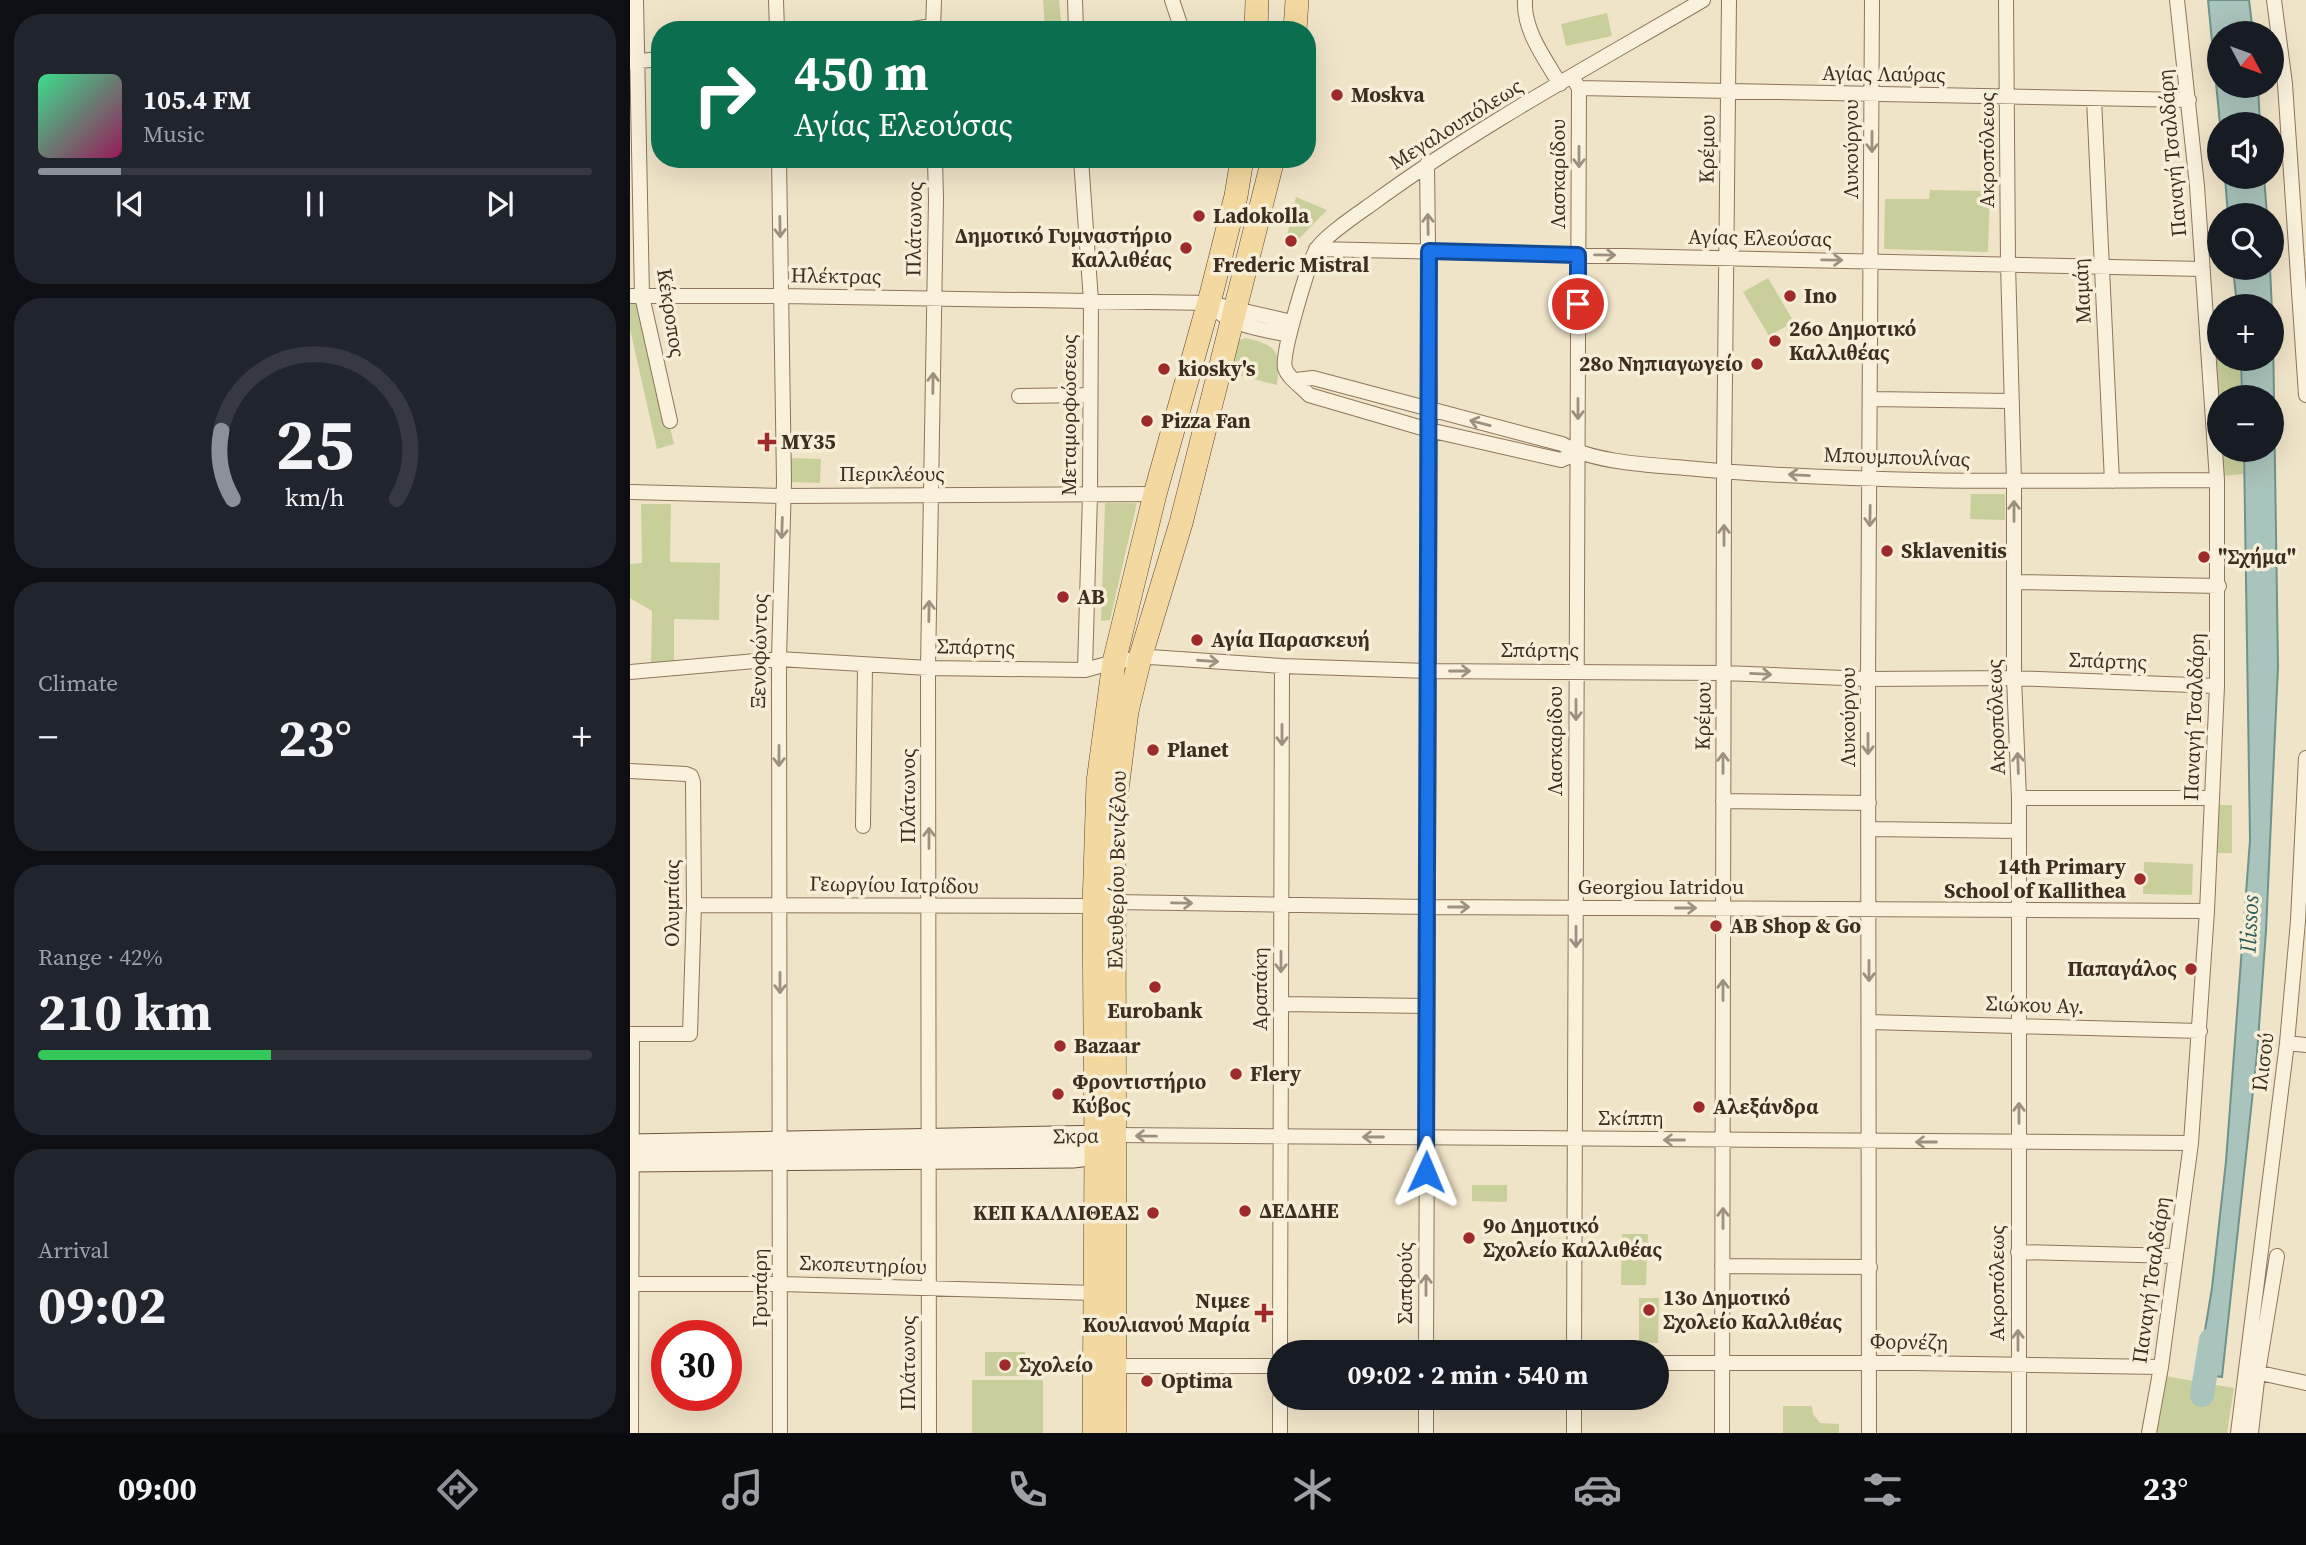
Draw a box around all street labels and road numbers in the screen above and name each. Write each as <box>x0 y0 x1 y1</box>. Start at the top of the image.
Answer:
street label: Αγίας Λαύρας <box>1822 58 1946 89</box>
street label: Παναγή Τσαλδάρη <box>2150 68 2193 238</box>
street label: Μεγαλουπόλεως <box>1384 71 1528 176</box>
street label: Ακροπόλεως <box>1972 92 2001 208</box>
street label: Λυκούργου <box>1836 99 1865 199</box>
street label: Κρέμου <box>1691 114 1722 184</box>
street label: Λασκαρίδου <box>1543 119 1572 229</box>
street label: Πλάτωνος <box>898 181 929 277</box>
street label: Αγίας Ελεούσας <box>1688 222 1832 253</box>
street label: Μαμάη <box>2065 258 2098 324</box>
street label: Ηλέκτρας <box>790 260 882 291</box>
street label: Κέκροπος <box>650 266 693 359</box>
street label: Μεταμορφώσεως <box>1054 334 1083 496</box>
street label: Μπουμπουλίνας <box>1823 439 1971 474</box>
street label: Περικλέους <box>839 459 945 488</box>
street label: Ξενοφώντος <box>743 593 774 709</box>
street label: Σπάρτης <box>937 631 1015 662</box>
street label: Παναγή Τσαλδάρη <box>2176 632 2211 802</box>
street label: Σπάρτης <box>1501 635 1579 664</box>
street label: Σπάρτης <box>2068 645 2148 676</box>
street label: Ακροπόλεως <box>1979 658 2012 776</box>
street label: Λυκούργου <box>1833 667 1862 767</box>
street label: Κρέμου <box>1687 681 1718 751</box>
street label: Λασκαρίδου <box>1540 686 1569 796</box>
street label: Πλάτωνος <box>893 748 922 844</box>
street label: Ελευθερίου Βενιζέλου <box>1100 770 1133 970</box>
street label: Ολυμπίας <box>657 859 686 947</box>
street label: Γεωργίου Ιατρίδου <box>809 869 979 900</box>
street label: Georgiou Iatridou <box>1578 872 1744 901</box>
street label: Αραπάκη <box>1245 947 1274 1031</box>
street label: Σιώκου Αγ. <box>1985 988 2085 1021</box>
street label: Ιλισού <box>2245 1031 2280 1093</box>
street label: Σκίππη <box>1598 1103 1664 1132</box>
street label: Σκρα <box>1053 1121 1099 1150</box>
street label: Παναγή Τσαλδάρη <box>2124 1195 2177 1365</box>
street label: Ακροπόλεως <box>1982 1225 2011 1341</box>
street label: Σαπφούς <box>1390 1242 1419 1324</box>
street label: Γρυπάρη <box>745 1248 774 1328</box>
street label: Σκοπευτηρίου <box>799 1248 927 1281</box>
street label: Πλάτωνος <box>893 1315 922 1411</box>
street label: Φορνέζη <box>1870 1326 1948 1357</box>

